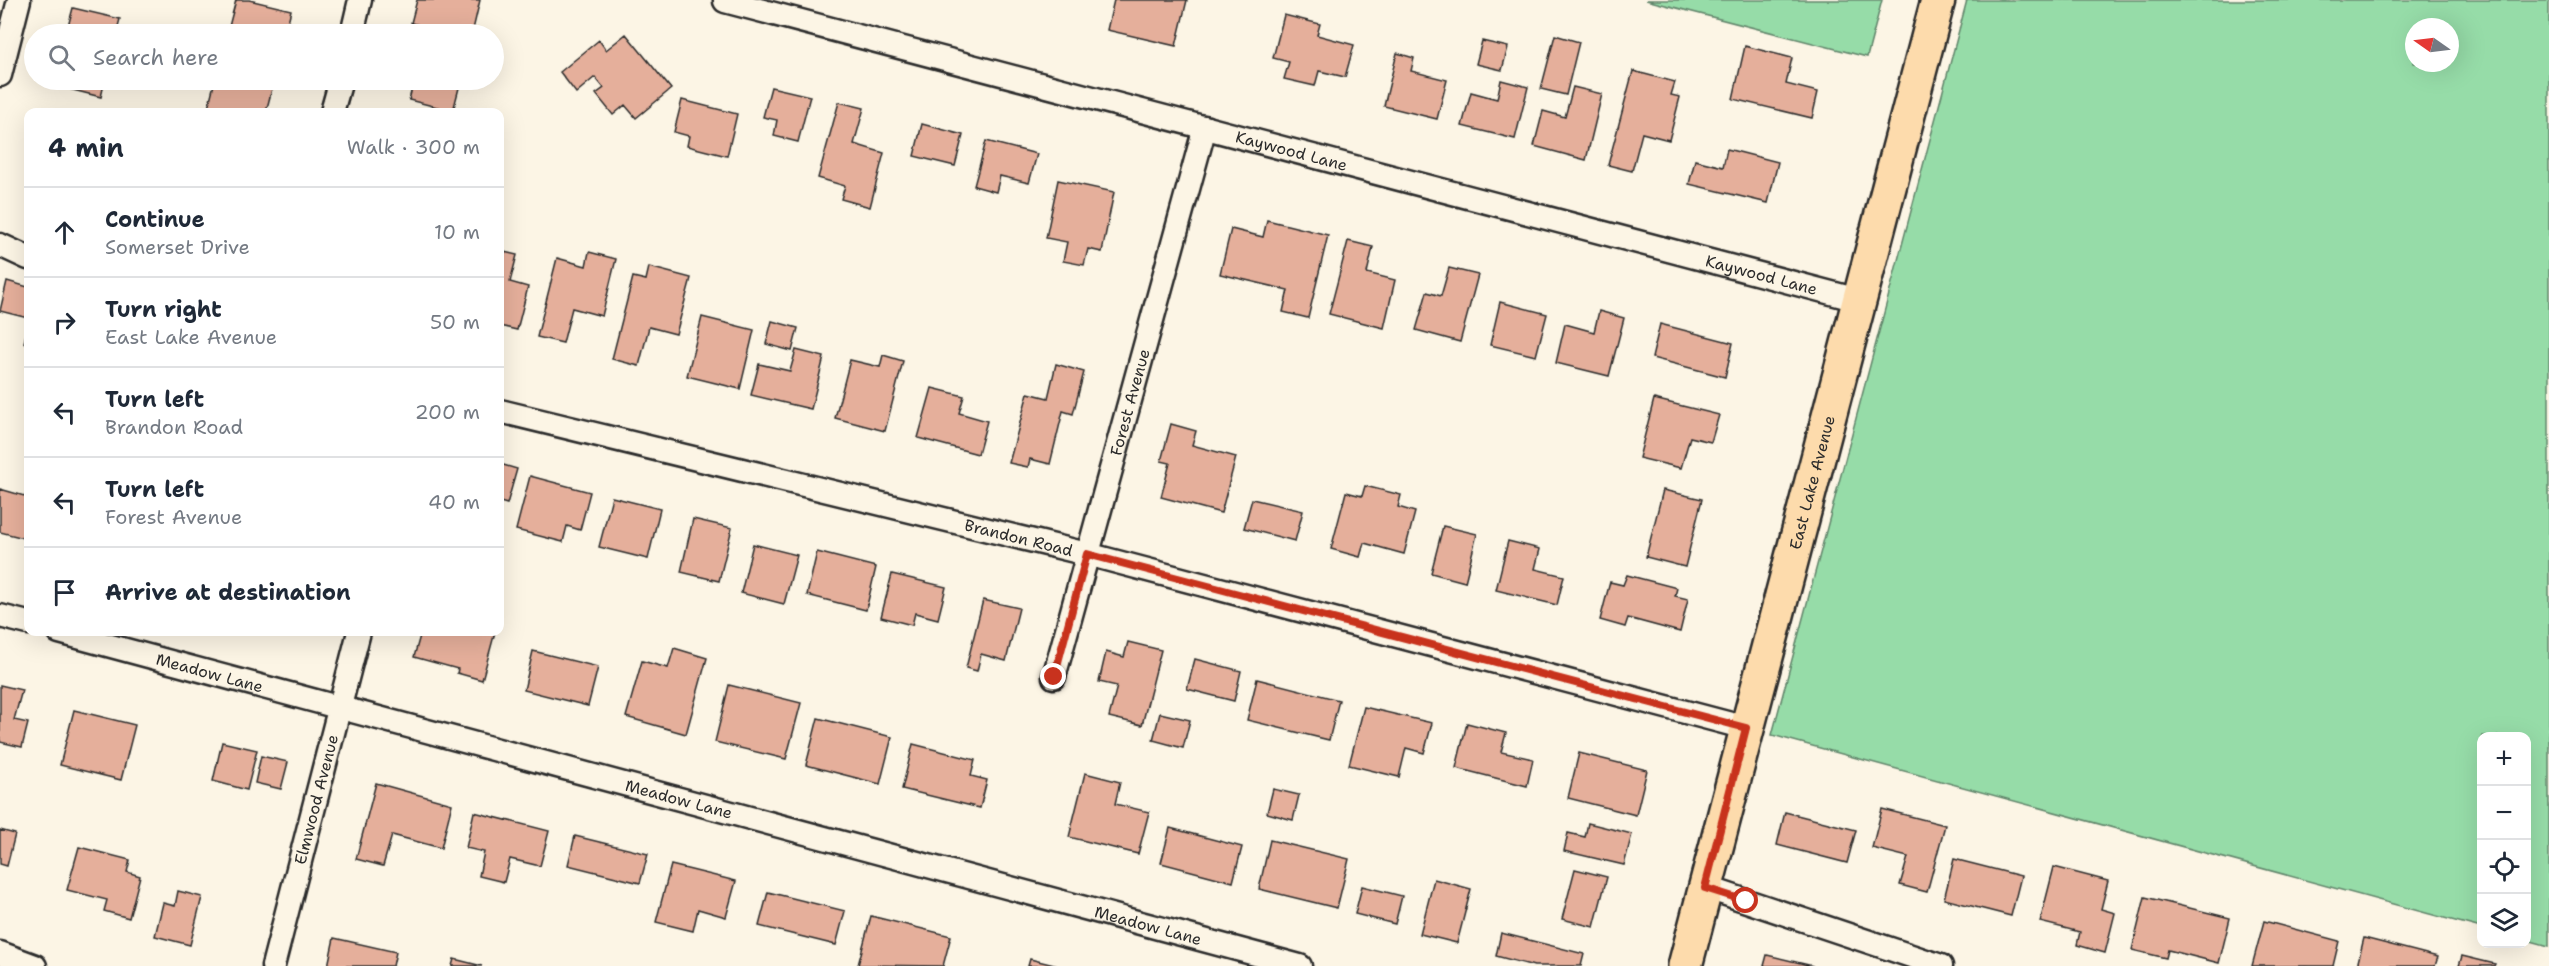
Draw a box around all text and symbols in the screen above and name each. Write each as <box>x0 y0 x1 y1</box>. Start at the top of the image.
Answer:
north arrow <box>2405 18 2459 72</box>
search box <box>24 24 504 90</box>
icon: search <box>45 41 78 74</box>
text: Search here <box>93 43 219 72</box>
street label: Kaywood Lane <box>1233 126 1350 175</box>
text: 4 min <box>48 130 124 165</box>
text: Walk · 300 m <box>347 134 480 160</box>
text: Continue <box>105 205 205 234</box>
icon: ahead <box>48 216 81 249</box>
text: 10 m <box>434 219 480 245</box>
text: Somerset Drive <box>105 234 250 260</box>
street label: Kaywood Lane <box>1703 250 1820 299</box>
text: Turn right <box>105 295 222 324</box>
icon: right <box>48 306 81 339</box>
text: 50 m <box>430 309 480 335</box>
text: East Lake Avenue <box>105 324 277 350</box>
street label: Forest Avenue <box>1105 346 1154 458</box>
text: Turn left <box>105 385 204 414</box>
icon: left <box>48 396 81 429</box>
text: 200 m <box>415 399 480 425</box>
street label: East Lake Avenue <box>1784 413 1839 552</box>
text: Brandon Road <box>105 414 243 440</box>
text: Turn left <box>105 475 204 504</box>
icon: left <box>48 486 81 519</box>
text: 40 m <box>428 489 480 515</box>
text: Forest Avenue <box>105 504 242 530</box>
street label: Brandon Road <box>963 514 1075 561</box>
icon: arrive <box>48 576 81 609</box>
text: Arrive at destination <box>105 578 351 607</box>
street label: Meadow Lane <box>154 648 266 697</box>
route end <box>1040 663 1066 689</box>
street label: Elmwood Avenue <box>289 732 343 867</box>
map controls <box>2477 732 2531 948</box>
button: + <box>2477 732 2531 786</box>
street label: Meadow Lane <box>623 774 735 823</box>
button: − <box>2477 786 2531 840</box>
button: locate <box>2477 840 2531 894</box>
route start <box>1732 887 1758 913</box>
button: layers <box>2477 894 2531 948</box>
street label: Meadow Lane <box>1092 901 1204 950</box>

